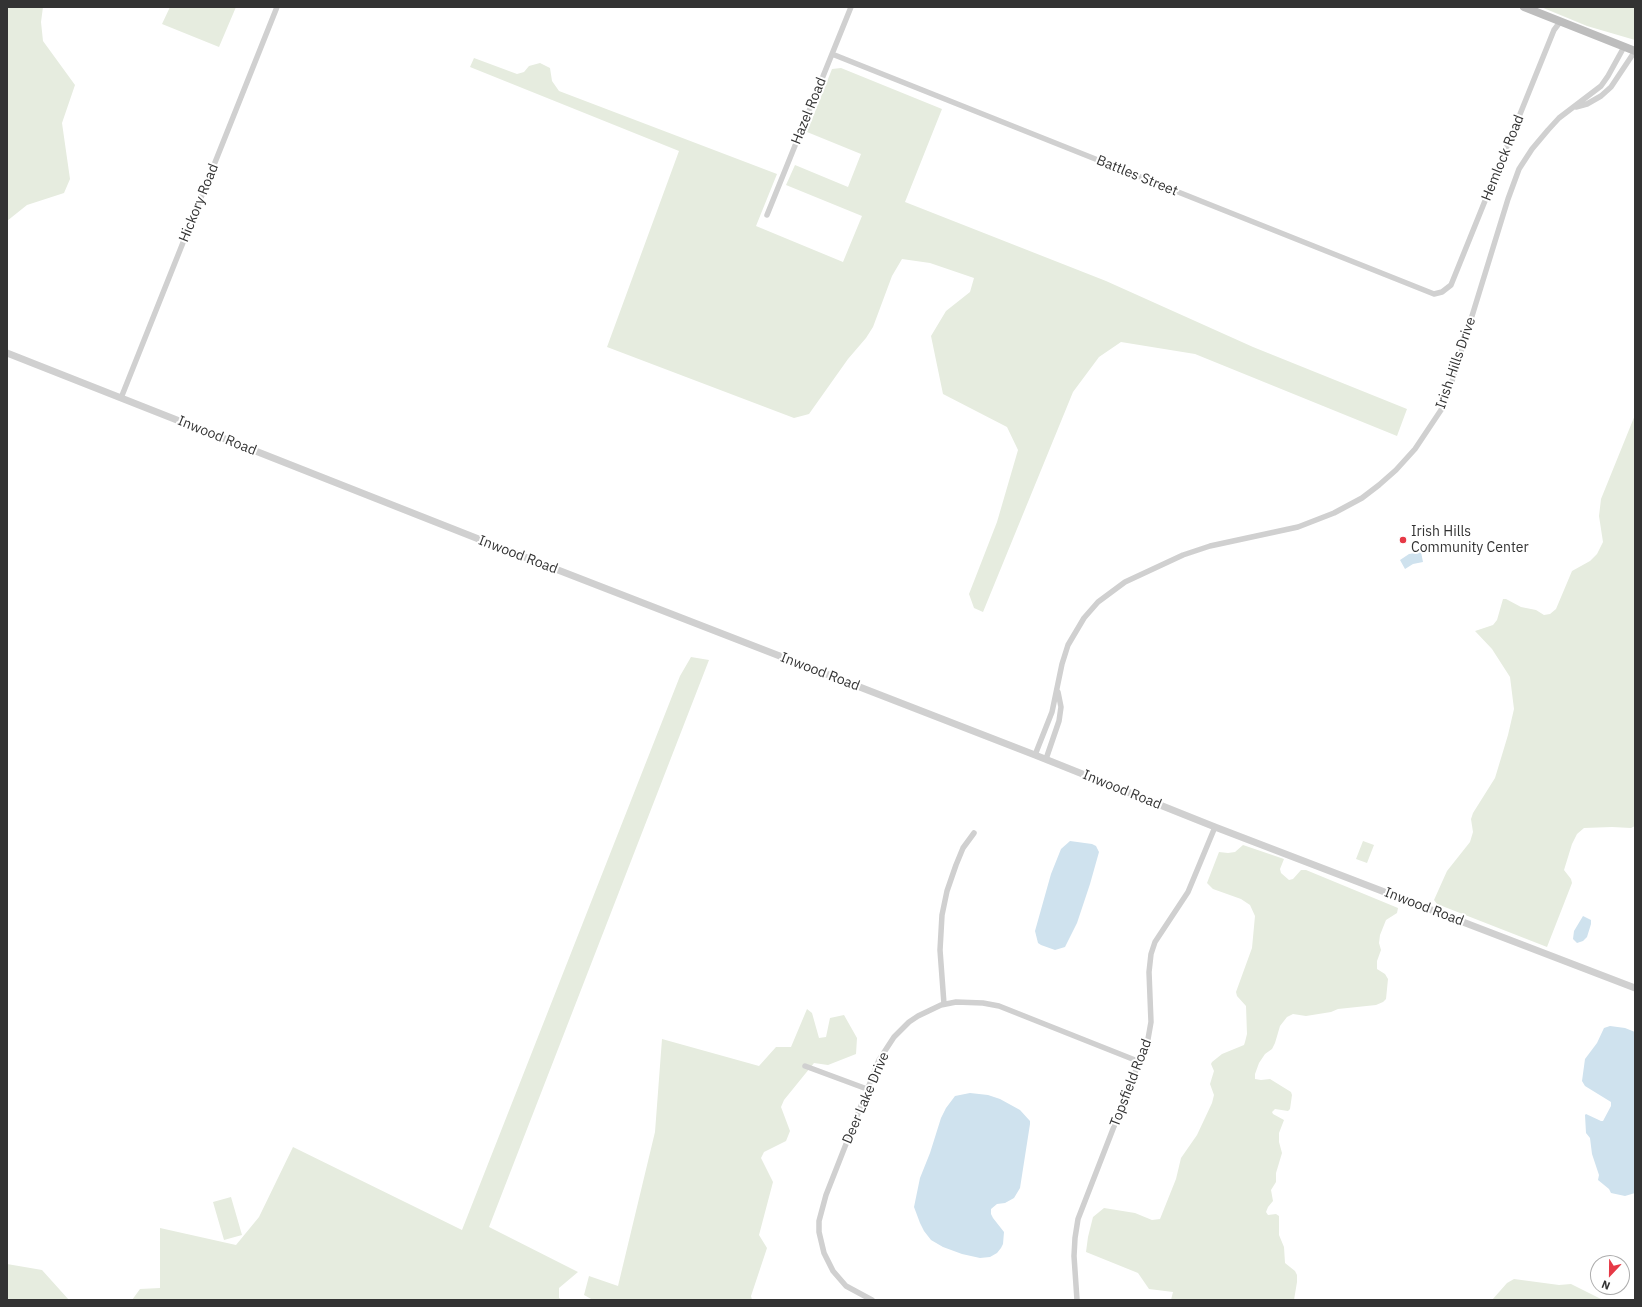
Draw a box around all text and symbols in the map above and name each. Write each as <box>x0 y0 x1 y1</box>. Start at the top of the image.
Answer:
street label: Hazel Road <box>788 75 830 147</box>
street label: Hemlock Road <box>1478 112 1528 204</box>
street label: Battles Street <box>1094 152 1180 200</box>
street label: Hickory Road <box>176 161 222 245</box>
street label: Irish Hills Drive <box>1432 315 1480 411</box>
street label: Inwood Road <box>175 413 259 459</box>
place label: Irish Hills Community Center <box>1411 524 1529 556</box>
street label: Inwood Road <box>476 532 560 578</box>
marker: Irish Hills Community Center <box>1398 535 1408 545</box>
street label: Inwood Road <box>778 649 862 695</box>
street label: Inwood Road <box>1080 767 1164 813</box>
street label: Inwood Road <box>1382 884 1466 930</box>
street label: Topsfield Road <box>1107 1037 1155 1129</box>
street label: Deer Lake Drive <box>839 1049 893 1147</box>
north arrow <box>1590 1255 1630 1295</box>
text: N <box>1600 1277 1612 1293</box>

